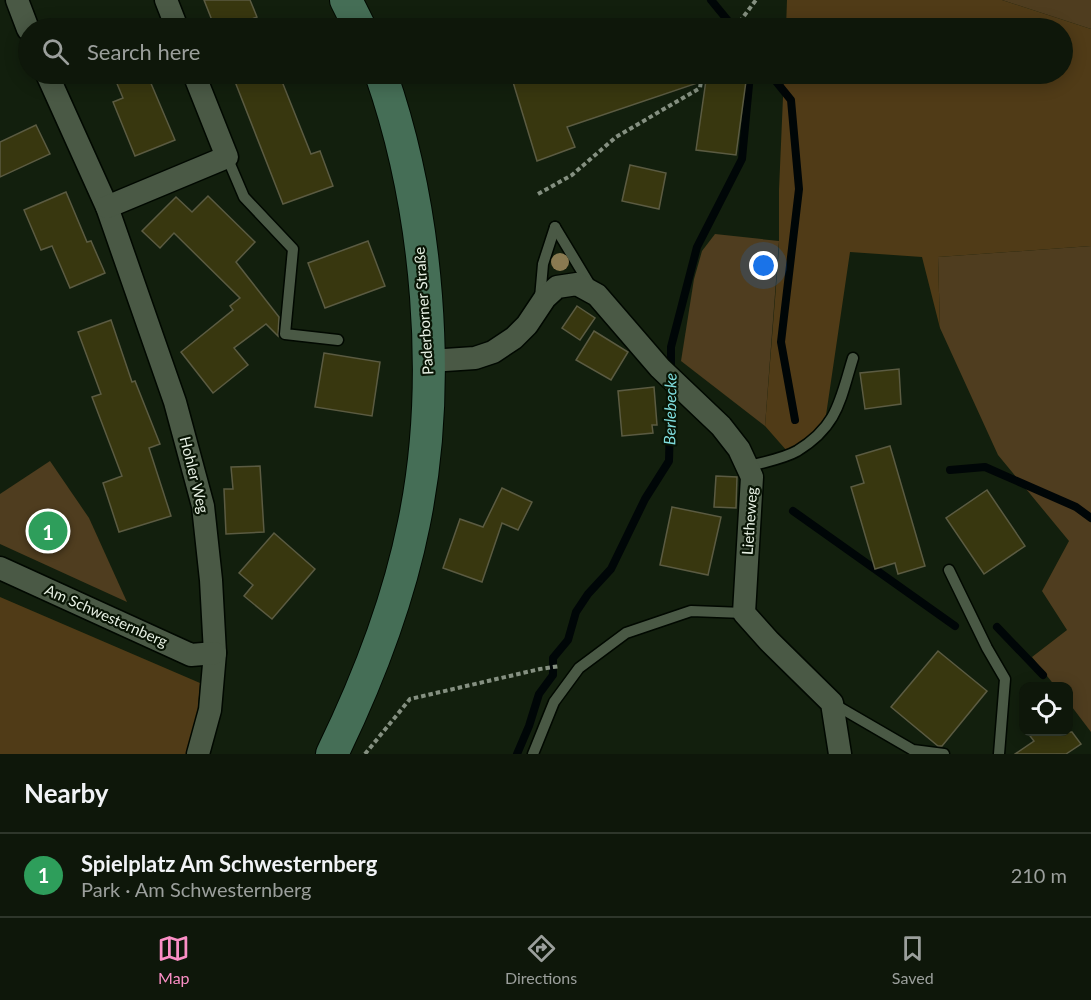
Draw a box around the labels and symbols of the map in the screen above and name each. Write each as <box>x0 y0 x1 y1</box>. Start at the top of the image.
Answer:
street label: Paderborner Straße <box>410 246 436 376</box>
your location <box>749 251 778 280</box>
water label: Berlebecke <box>659 372 680 445</box>
street label: Hohler Weg <box>177 434 213 515</box>
street label: Lietheweg <box>738 486 760 556</box>
pin: 1 <box>28 508 68 554</box>
street label: Am Schwesternberg <box>42 580 171 650</box>

